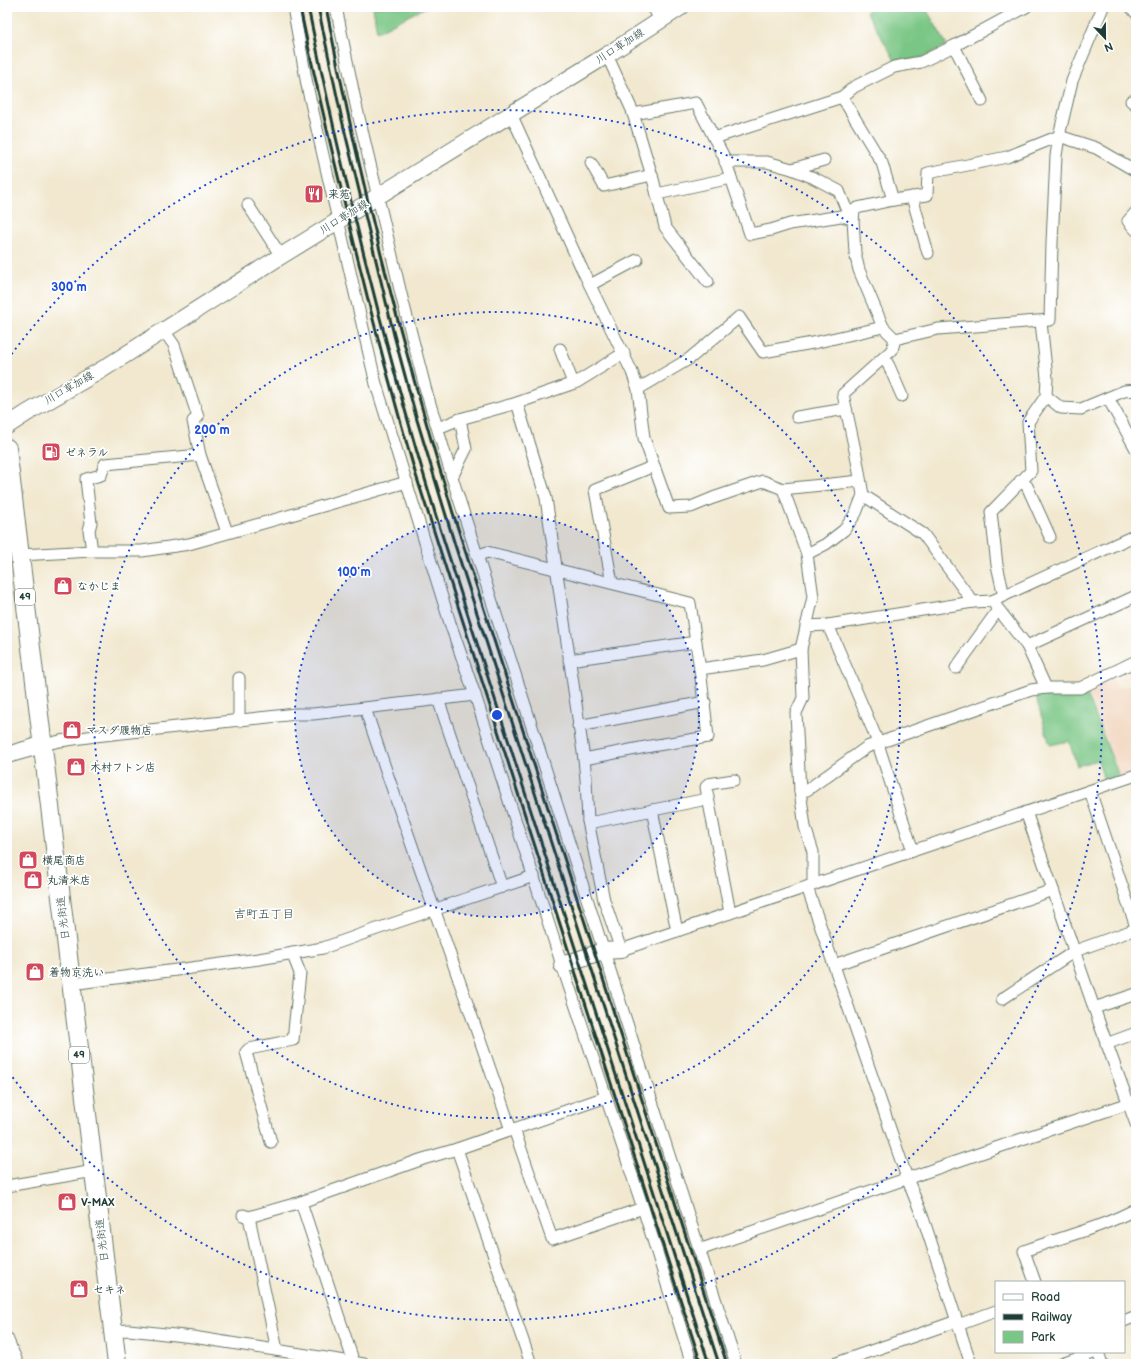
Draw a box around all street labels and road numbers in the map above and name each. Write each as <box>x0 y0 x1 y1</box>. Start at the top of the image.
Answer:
street label: 川口草加線 <box>593 26 647 66</box>
street label: 川口草加線 <box>317 197 371 237</box>
street label: 川口草加線 <box>42 369 96 407</box>
road number: 49 <box>15 589 35 605</box>
street label: 日光街道 <box>54 895 72 941</box>
road number: 49 <box>69 1047 89 1063</box>
street label: 日光街道 <box>93 1217 111 1263</box>

